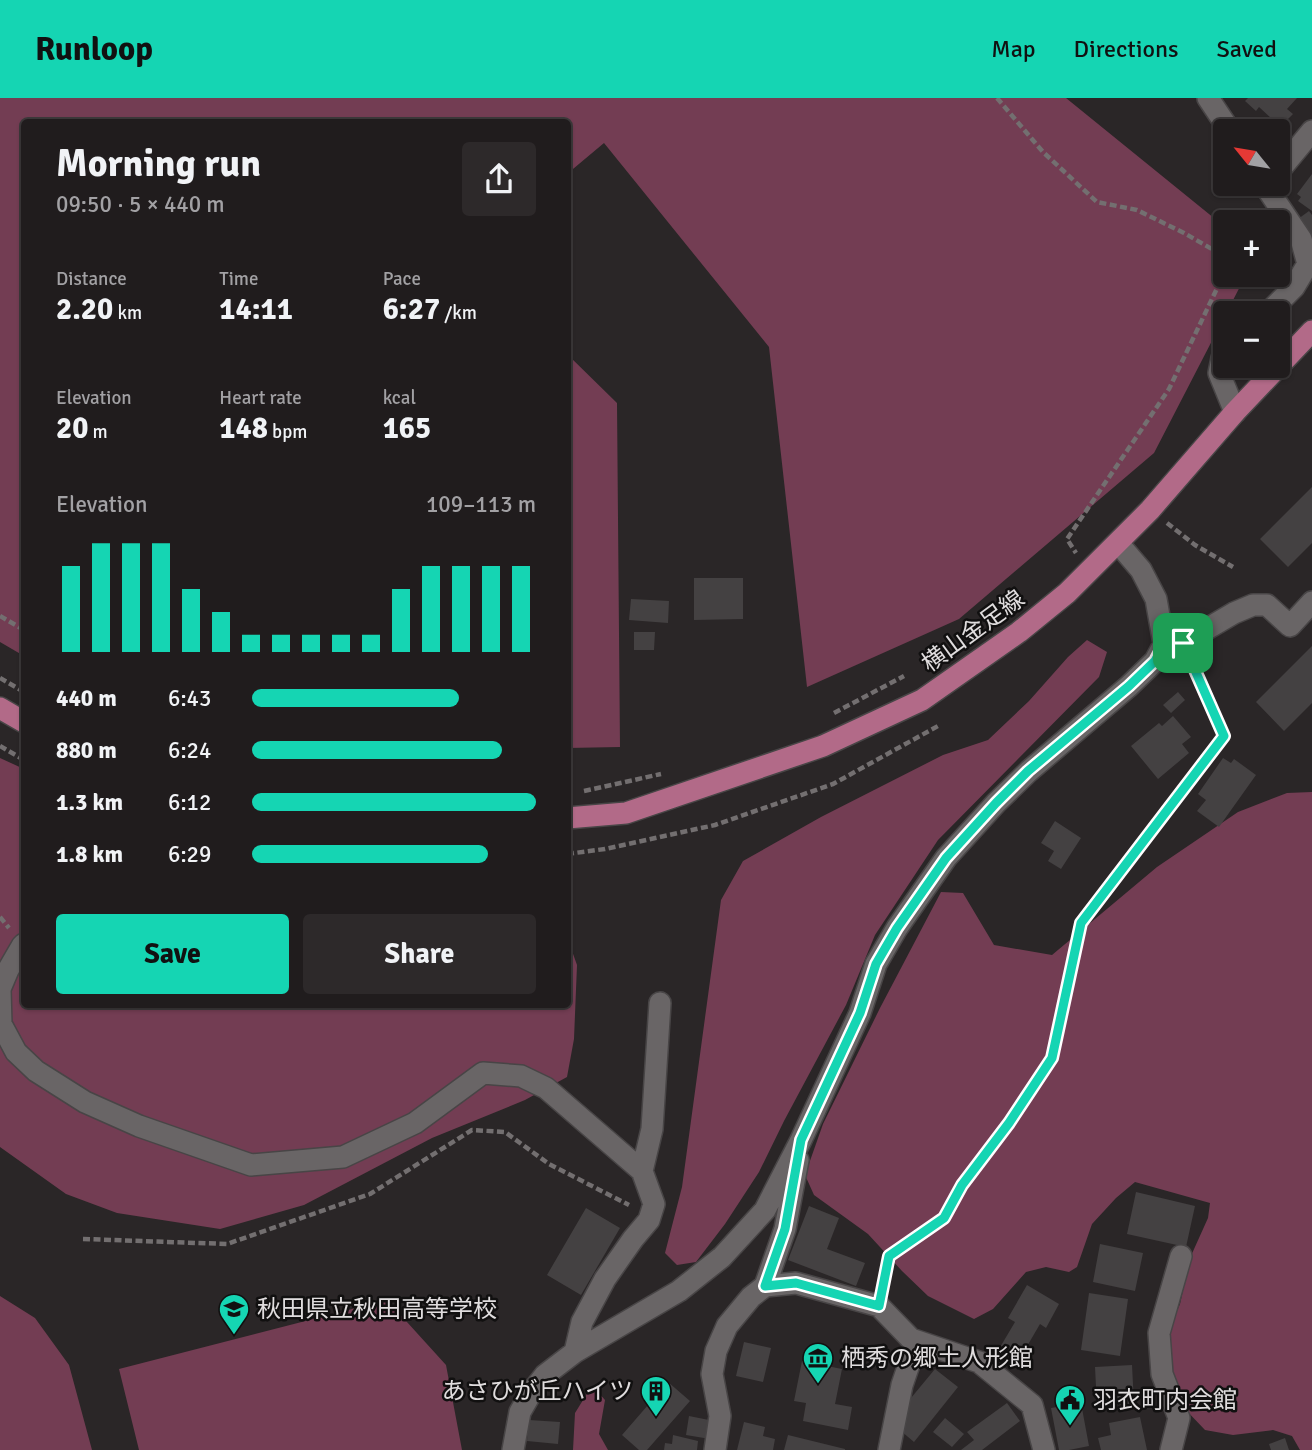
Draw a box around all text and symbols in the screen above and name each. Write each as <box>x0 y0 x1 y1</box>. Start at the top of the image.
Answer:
text: Runloop <box>35 29 153 70</box>
text: Map <box>991 34 1036 64</box>
text: Directions <box>1074 34 1179 64</box>
text: Saved <box>1217 34 1277 64</box>
north arrow <box>1213 119 1290 196</box>
map controls <box>1213 119 1290 378</box>
text: Morning run <box>56 140 261 187</box>
button: share <box>462 142 536 216</box>
text: 09:50 · 5 × 440 m <box>56 190 225 219</box>
button: + <box>1213 210 1290 287</box>
text: Distance <box>56 267 127 291</box>
text: Time <box>219 267 258 291</box>
text: Pace <box>383 267 421 291</box>
text: 2.20 <box>56 291 113 328</box>
text: 14:11 <box>219 291 293 328</box>
text: 6:27 <box>383 291 440 328</box>
text: km <box>113 301 142 325</box>
text: /km <box>440 301 477 325</box>
button: − <box>1213 301 1290 378</box>
text: Elevation <box>56 386 132 410</box>
text: Heart rate <box>219 386 302 410</box>
text: kcal <box>383 386 416 410</box>
text: 20 <box>56 410 88 447</box>
text: 148 <box>219 410 268 447</box>
text: 165 <box>383 410 431 447</box>
text: m <box>88 420 108 444</box>
text: bpm <box>268 420 307 444</box>
text: Elevation <box>56 490 148 519</box>
text: 109–113 m <box>426 490 536 519</box>
street label: 横山金足線 <box>916 584 1030 678</box>
pin <box>1153 613 1213 673</box>
icon: arrive <box>1164 624 1202 662</box>
text: 440 m <box>56 684 117 713</box>
text: 6:43 <box>168 684 211 713</box>
text: 880 m <box>56 736 117 765</box>
text: 6:24 <box>168 736 211 765</box>
text: 1.3 km <box>56 788 123 817</box>
text: 6:12 <box>168 788 211 817</box>
text: 1.8 km <box>56 840 123 869</box>
text: 6:29 <box>168 840 211 869</box>
button: Save <box>56 914 289 994</box>
button: Share <box>303 914 536 994</box>
school or university icon: 秋田県立秋田高等学校 <box>217 1292 251 1336</box>
place label: 秋田県立秋田高等学校 <box>257 1294 497 1324</box>
museum icon: 栖秀の郷土人形館 <box>801 1341 835 1385</box>
place label: 栖秀の郷土人形館 <box>841 1343 1033 1373</box>
building icon: あさひが丘ハイツ <box>639 1374 673 1418</box>
place label: あさひが丘ハイツ <box>441 1376 633 1406</box>
public building icon: 羽衣町内会館 <box>1053 1383 1087 1427</box>
place label: 羽衣町内会館 <box>1093 1385 1237 1415</box>

